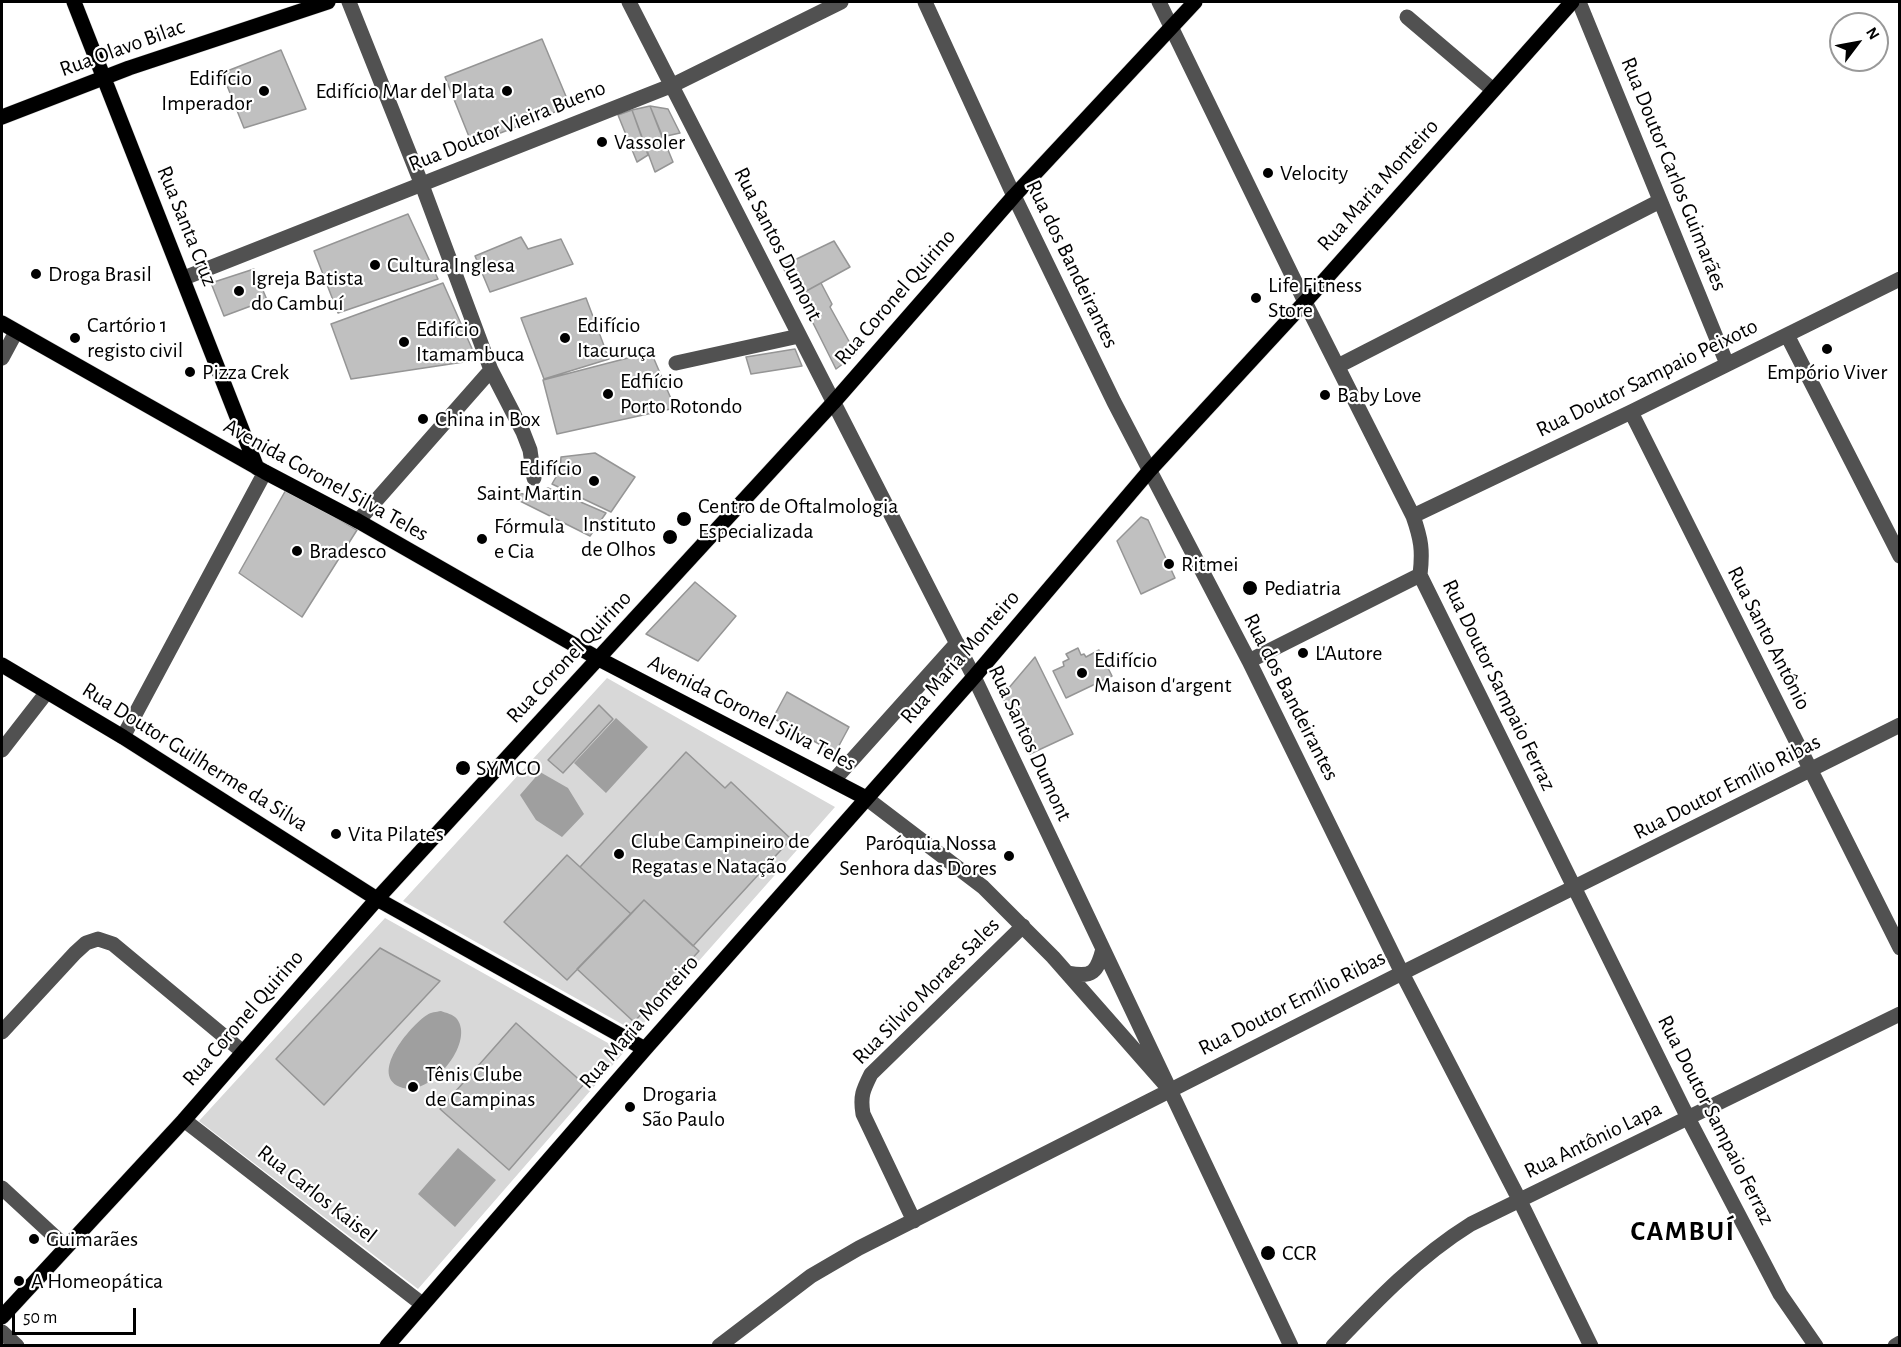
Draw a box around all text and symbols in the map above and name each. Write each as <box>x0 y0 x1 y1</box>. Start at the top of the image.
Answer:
north arrow <box>1829 12 1889 72</box>
street label: Rua Olavo Bilac <box>56 13 188 83</box>
text: N <box>1863 25 1882 42</box>
street label: Rua Doutor Carlos Guimarães <box>1615 53 1733 295</box>
place label: Edifício Imperador <box>161 65 252 116</box>
street label: Rua Doutor Vieira Bueno <box>405 74 609 178</box>
place label: Edifício Mar del Plata <box>315 78 495 104</box>
marker: Edifício Imperador <box>257 84 271 98</box>
marker: Edifício Mar del Plata <box>500 84 514 98</box>
street label: Rua Maria Monteiro <box>1312 113 1444 257</box>
place label: Vassoler <box>614 129 685 155</box>
marker: Vassoler <box>595 135 609 149</box>
place label: Velocity <box>1280 160 1348 186</box>
street label: Rua Santa Cruz <box>151 162 223 290</box>
street label: Rua Santos Dumont <box>728 163 828 325</box>
marker: Velocity <box>1261 166 1275 180</box>
street label: Rua dos Bandeirantes <box>1020 176 1124 352</box>
street label: Rua Coronel Quirino <box>829 224 961 370</box>
place label: Cultura Inglesa <box>387 252 515 278</box>
marker: Cultura Inglesa <box>368 258 382 272</box>
place label: Droga Brasil <box>48 261 152 287</box>
place label: Igreja Batista do Cambuí <box>251 265 364 316</box>
marker: Droga Brasil <box>29 267 43 281</box>
place label: Life Fitness Store <box>1268 272 1362 324</box>
marker: Igreja Batista do Cambuí <box>232 284 246 298</box>
marker: Life Fitness Store <box>1249 291 1263 305</box>
place label: Cartório 1 registo civil <box>87 312 183 364</box>
place label: Edifício Itacuruça <box>577 312 656 364</box>
street label: Rua Doutor Sampaio Peixoto <box>1532 313 1762 443</box>
place label: Edifício Itamambuca <box>416 316 525 368</box>
marker: Cartório 1 registo civil <box>68 331 82 345</box>
marker: Edifício Itacuruça <box>558 331 572 345</box>
marker: Edifício Itamambuca <box>397 335 411 349</box>
marker: Empório Viver <box>1820 342 1834 356</box>
place label: Pizza Crek <box>202 359 289 385</box>
place label: Empório Viver <box>1767 359 1887 385</box>
marker: Pizza Crek <box>183 365 197 379</box>
place label: Edfiício Porto Rotondo <box>620 368 742 420</box>
place label: Baby Love <box>1337 382 1421 408</box>
marker: Edfiício Porto Rotondo <box>601 387 615 401</box>
marker: Baby Love <box>1318 388 1332 402</box>
place label: China in Box <box>435 406 540 432</box>
marker: China in Box <box>416 412 430 426</box>
street label: Avenida Coronel Silva Teles <box>219 413 433 547</box>
place label: Edifício Saint Martin <box>477 455 582 506</box>
marker: Edifício Saint Martin <box>587 474 601 488</box>
place label: Centro de Oftalmologia Especializada <box>698 493 898 544</box>
marker: Centro de Oftalmologia Especializada <box>675 510 693 528</box>
place label: Instituto de Olhos <box>581 511 656 562</box>
place label: Fórmula e Cia <box>494 513 565 564</box>
marker: Instituto de Olhos <box>661 528 679 546</box>
marker: Fórmula e Cia <box>475 532 489 546</box>
place label: Bradesco <box>309 538 387 564</box>
marker: Bradesco <box>290 544 304 558</box>
place label: Ritmei <box>1181 551 1239 577</box>
marker: Ritmei <box>1162 557 1176 571</box>
street label: Rua Santo Antônio <box>1721 562 1817 714</box>
place label: Pediatria <box>1264 575 1341 601</box>
street label: Rua Doutor Sampaio Ferraz <box>1436 575 1562 795</box>
marker: Pediatria <box>1241 579 1259 597</box>
street label: Rua Coronel Quirino <box>501 585 637 729</box>
street label: Rua Maria Monteiro <box>895 585 1025 729</box>
street label: Rua dos Bandeirantes <box>1237 609 1345 785</box>
place label: L'Autore <box>1315 640 1382 666</box>
marker: L'Autore <box>1296 646 1310 660</box>
place label: Edifício Maison d'argent <box>1094 647 1231 698</box>
street label: Avenida Coronel Silva Teles <box>643 649 861 777</box>
street label: Rua Santos Dumont <box>982 661 1078 825</box>
marker: Edifício Maison d'argent <box>1075 666 1089 680</box>
street label: Rua Doutor Guilherme da Silva <box>77 677 313 837</box>
street label: Rua Doutor Emílio Ribas <box>1629 728 1825 846</box>
place label: SYMCO <box>476 755 541 781</box>
marker: SYMCO <box>454 759 472 777</box>
place label: Vita Pilates <box>348 821 444 847</box>
marker: Vita Pilates <box>329 827 343 841</box>
place label: Clube Campineiro de Regatas e Natação <box>631 828 810 879</box>
place label: Paróquia Nossa Senhora das Dores <box>839 830 997 882</box>
marker: Clube Campineiro de Regatas e Natação <box>612 847 626 861</box>
marker: Paróquia Nossa Senhora das Dores <box>1002 849 1016 863</box>
street label: Rua Silvio Moraes Sales <box>847 912 1005 1070</box>
street label: Rua Doutor Emílio Ribas <box>1194 944 1390 1062</box>
street label: Rua Coronel Quirino <box>177 945 309 1091</box>
street label: Rua Maria Monteiro <box>574 950 704 1094</box>
street label: Rua Doutor Sampaio Ferraz <box>1652 1011 1780 1229</box>
place label: Tênis Clube de Campinas <box>425 1061 535 1112</box>
marker: Tênis Clube de Campinas <box>406 1080 420 1094</box>
place label: Drogaria São Paulo <box>642 1081 725 1132</box>
street label: Rua Antônio Lapa <box>1520 1095 1666 1185</box>
marker: Drogaria São Paulo <box>623 1100 637 1114</box>
street label: Rua Carlos Kaisel <box>252 1139 382 1249</box>
district label: CAMBUÍ <box>1631 1215 1735 1249</box>
place label: Guimarães <box>46 1226 138 1252</box>
marker: Guimarães <box>27 1232 41 1246</box>
place label: CCR <box>1282 1240 1317 1266</box>
marker: CCR <box>1259 1244 1277 1262</box>
place label: A Homeopática <box>31 1268 163 1294</box>
marker: A Homeopática <box>12 1274 26 1288</box>
scale bar <box>15 1296 140 1334</box>
text: 50 m <box>23 1309 57 1327</box>

